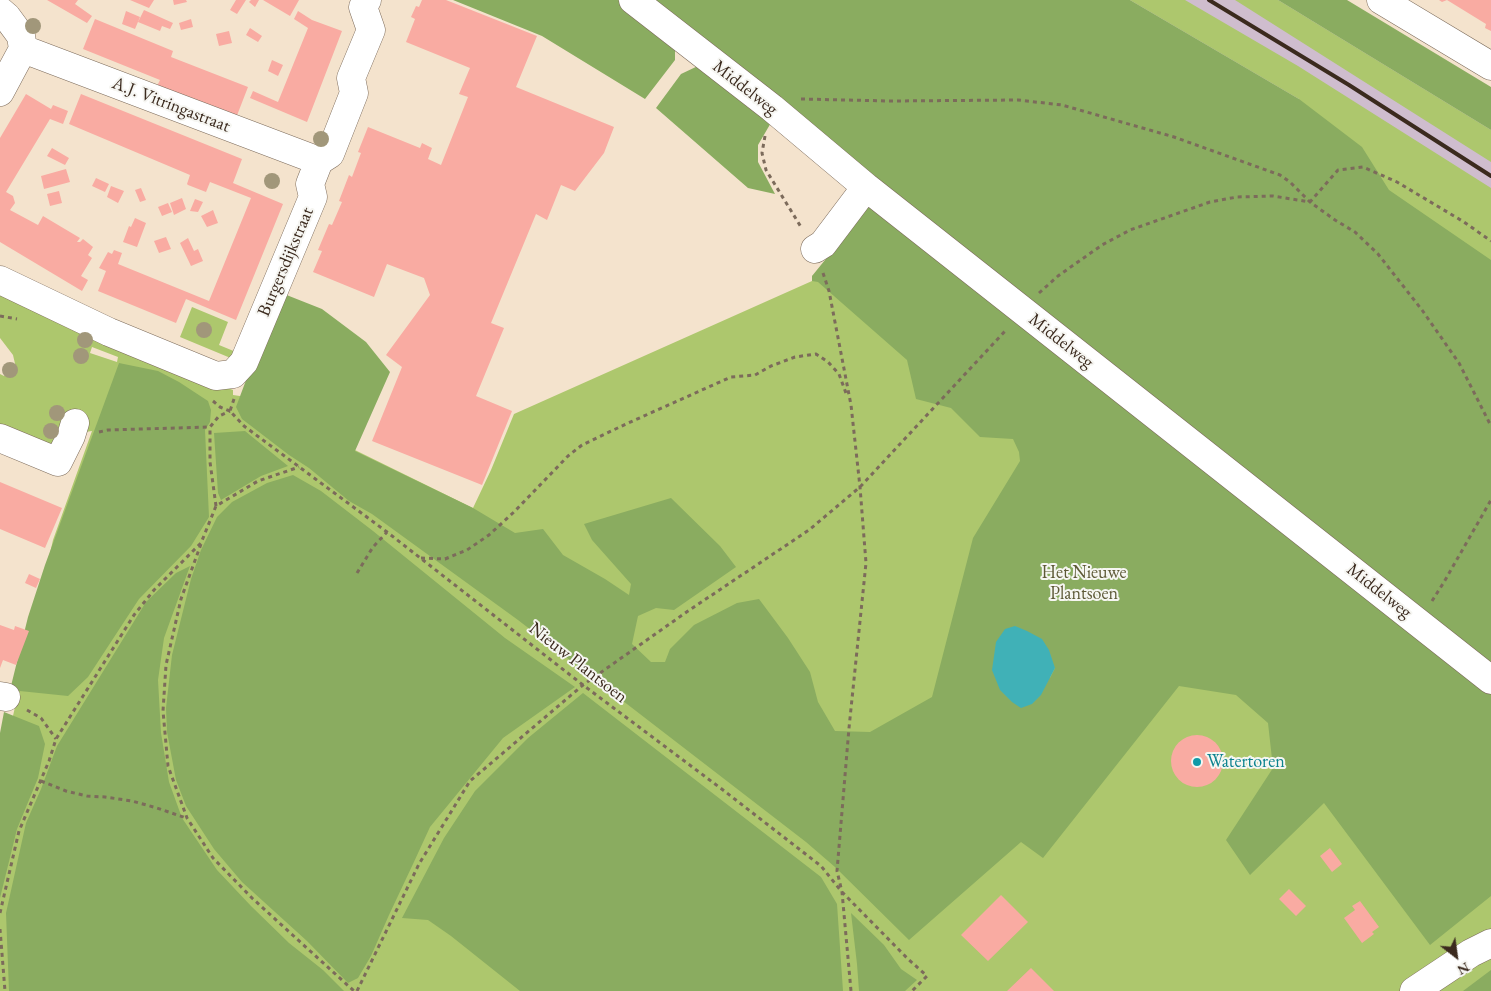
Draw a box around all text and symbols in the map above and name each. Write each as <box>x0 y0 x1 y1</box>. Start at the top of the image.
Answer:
street label: Middelweg <box>708 56 782 120</box>
street label: A.J. Vitringastraat <box>109 73 233 137</box>
street label: Burgersdijkstraat <box>253 204 319 320</box>
street label: Middelweg <box>1024 309 1098 373</box>
street label: Middelweg <box>1342 559 1416 623</box>
park label: Het Nieuwe Plantsoen <box>1042 562 1126 604</box>
street label: Nieuw Plantsoen <box>524 618 632 708</box>
place label: Watertoren <box>1207 751 1285 773</box>
marker: Watertoren <box>1191 756 1203 768</box>
north arrow <box>1431 931 1481 981</box>
text: N <box>1454 958 1473 980</box>

